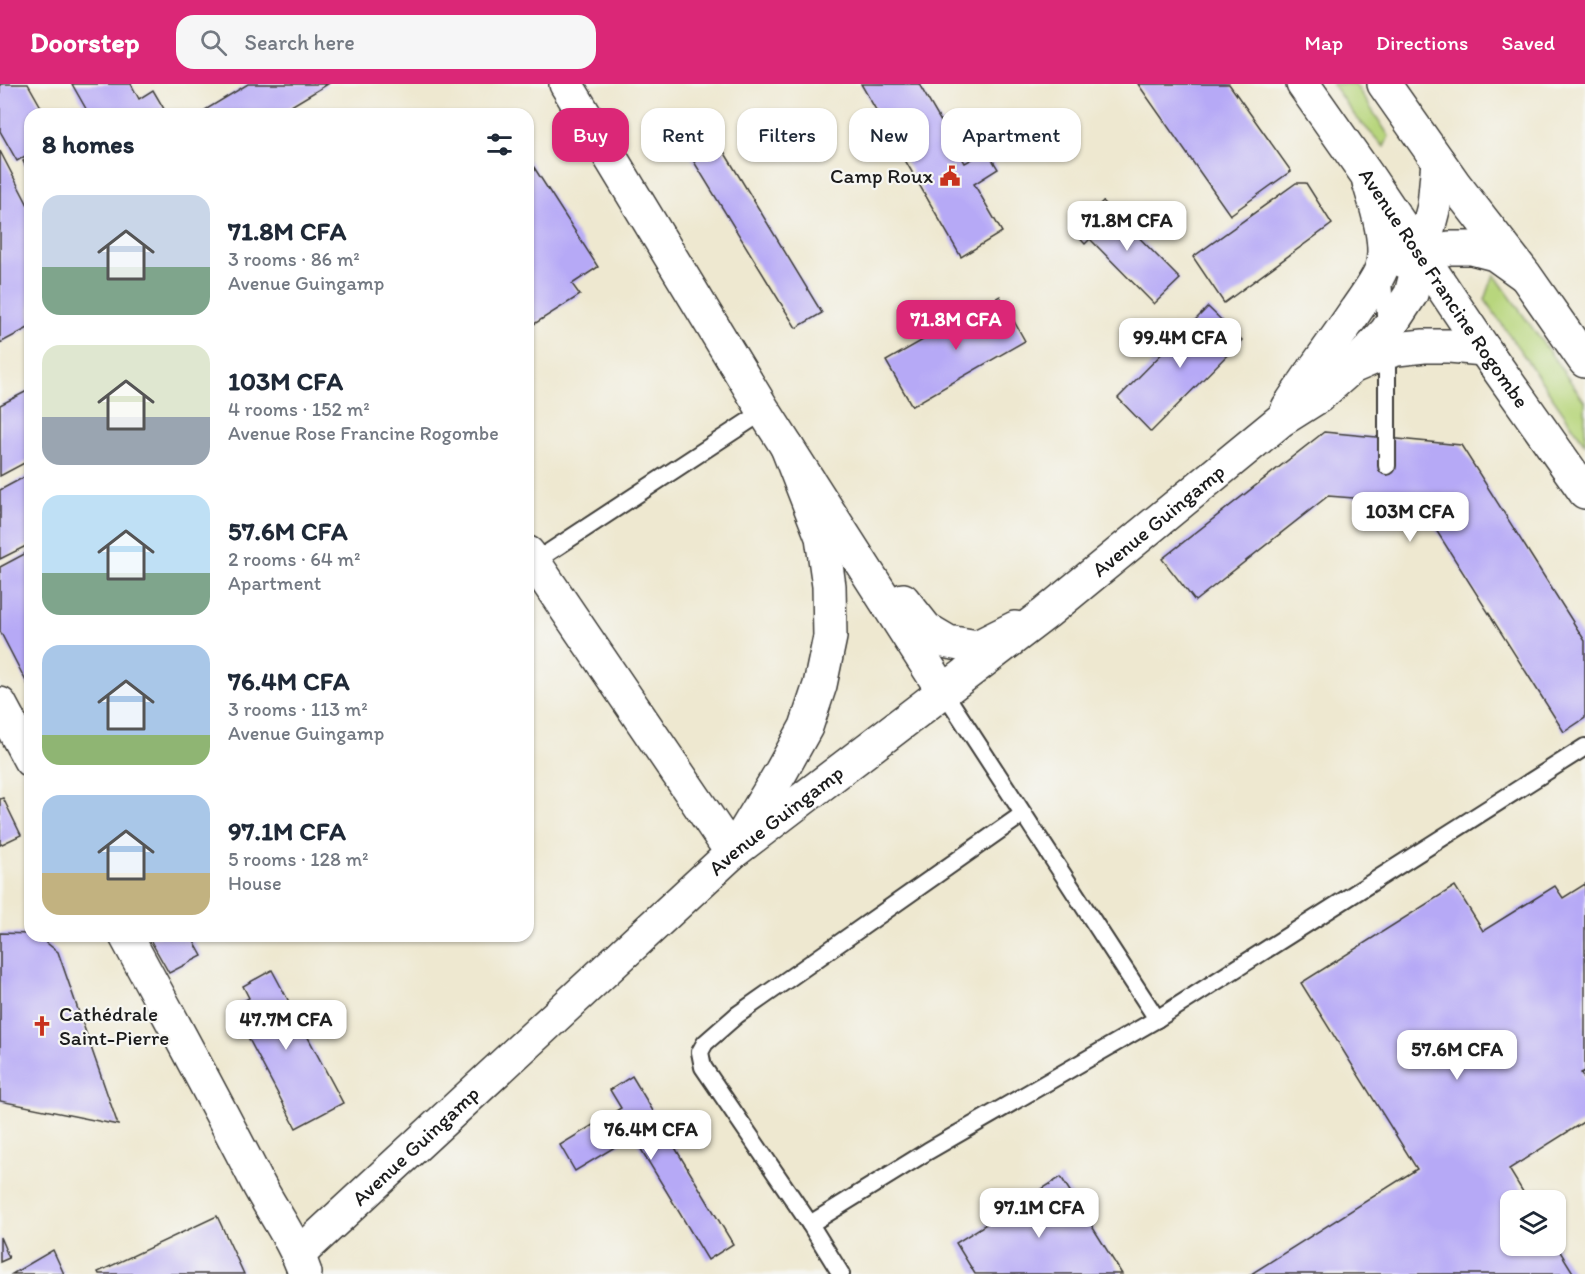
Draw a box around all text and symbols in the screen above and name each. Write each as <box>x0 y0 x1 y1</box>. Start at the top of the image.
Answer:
search box <box>176 15 596 69</box>
text: Doorstep <box>30 25 140 59</box>
icon: search <box>197 26 230 59</box>
text: Search here <box>245 29 355 56</box>
text: Map <box>1305 30 1343 55</box>
text: Directions <box>1376 30 1468 55</box>
text: Saved <box>1501 30 1555 55</box>
chip: Buy <box>552 108 629 162</box>
chip: Rent <box>641 108 725 162</box>
chip: Filters <box>737 108 837 162</box>
chip: New <box>849 108 929 162</box>
chip: Apartment <box>941 108 1081 162</box>
text: 8 homes <box>42 128 134 160</box>
icon: filters <box>483 128 516 161</box>
place label: Camp Roux <box>830 163 934 188</box>
street label: Avenue Rose Francine Rogombe <box>1354 163 1535 413</box>
public building icon: Camp Roux <box>938 164 962 188</box>
pin: 71.8M CFA <box>1058 201 1196 252</box>
text: 71.8M CFA <box>1081 208 1173 232</box>
text: 71.8M CFA <box>228 215 346 247</box>
icon: home <box>90 219 162 291</box>
text: 3 rooms · 86 m² <box>228 247 360 271</box>
text: Avenue Guingamp <box>228 271 384 295</box>
pin: 71.8M CFA <box>887 300 1025 351</box>
text: 71.8M CFA <box>910 307 1002 331</box>
pin: 99.4M CFA <box>1111 318 1249 369</box>
text: 99.4M CFA <box>1133 325 1227 349</box>
text: 103M CFA <box>228 365 343 397</box>
icon: home <box>90 369 162 441</box>
text: 4 rooms · 152 m² <box>228 397 370 421</box>
text: Avenue Rose Francine Rogombe <box>228 421 499 445</box>
street label: Avenue Guingamp <box>1087 458 1230 582</box>
pin: 103M CFA <box>1348 492 1472 543</box>
text: 103M CFA <box>1366 499 1454 523</box>
text: 57.6M CFA <box>228 515 348 547</box>
icon: home <box>90 519 162 591</box>
text: 2 rooms · 64 m² <box>228 547 360 571</box>
text: Apartment <box>228 571 321 595</box>
text: 76.4M CFA <box>228 665 350 697</box>
icon: home <box>90 669 162 741</box>
text: 3 rooms · 113 m² <box>228 697 368 721</box>
text: Avenue Guingamp <box>228 721 384 745</box>
street label: Avenue Guingamp <box>703 760 848 880</box>
text: 97.1M CFA <box>228 815 346 847</box>
icon: home <box>90 819 162 891</box>
text: 5 rooms · 128 m² <box>228 847 369 871</box>
text: House <box>228 871 282 895</box>
pin: 47.7M CFA <box>217 1000 355 1051</box>
place label: Cathédrale Saint-Pierre <box>59 1001 169 1050</box>
text: 47.7M CFA <box>240 1007 332 1031</box>
church icon: Cathédrale Saint-Pierre <box>30 1014 54 1038</box>
pin: 57.6M CFA <box>1388 1030 1526 1081</box>
text: 57.6M CFA <box>1411 1037 1503 1061</box>
street label: Avenue Guingamp <box>347 1081 484 1211</box>
pin: 76.4M CFA <box>582 1110 720 1161</box>
text: 76.4M CFA <box>604 1117 698 1141</box>
pin: 97.1M CFA <box>970 1188 1108 1239</box>
map controls <box>1500 1190 1566 1256</box>
button: layers <box>1500 1190 1566 1256</box>
text: 97.1M CFA <box>994 1195 1084 1219</box>

